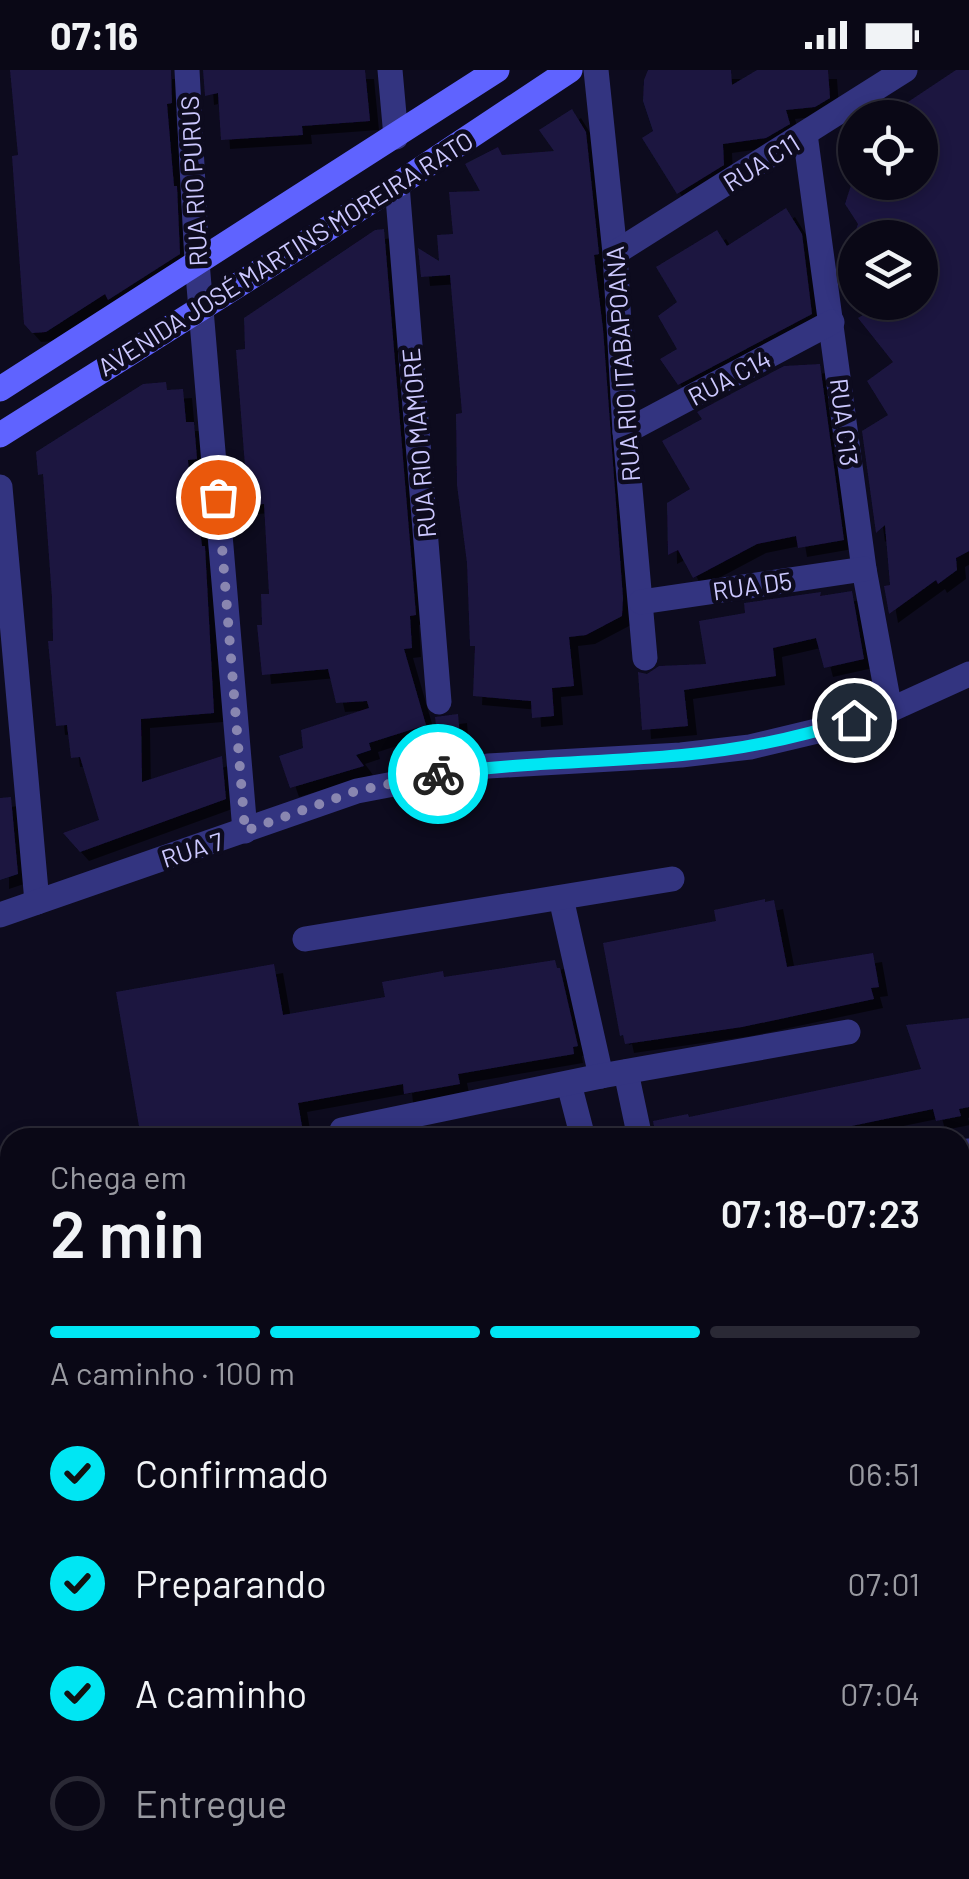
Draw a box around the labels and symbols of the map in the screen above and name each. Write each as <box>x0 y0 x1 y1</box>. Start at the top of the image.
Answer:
street label: RUA RIO PURUS <box>174 95 212 267</box>
street label: AVENIDA JOSÉ MARTINS MOREIRA RATO <box>92 125 478 381</box>
street label: RUA C11 <box>717 127 805 197</box>
street label: RUA RIO ITABAPOANA <box>599 245 645 483</box>
street label: RUA C14 <box>683 343 775 411</box>
street label: RUA RIO MAMORE <box>395 347 441 539</box>
street label: RUA C13 <box>825 376 865 468</box>
pin <box>176 455 261 540</box>
street label: RUA D5 <box>710 565 794 605</box>
pin <box>812 678 897 763</box>
courier <box>388 724 488 824</box>
street label: RUA 7 <box>157 825 227 873</box>

